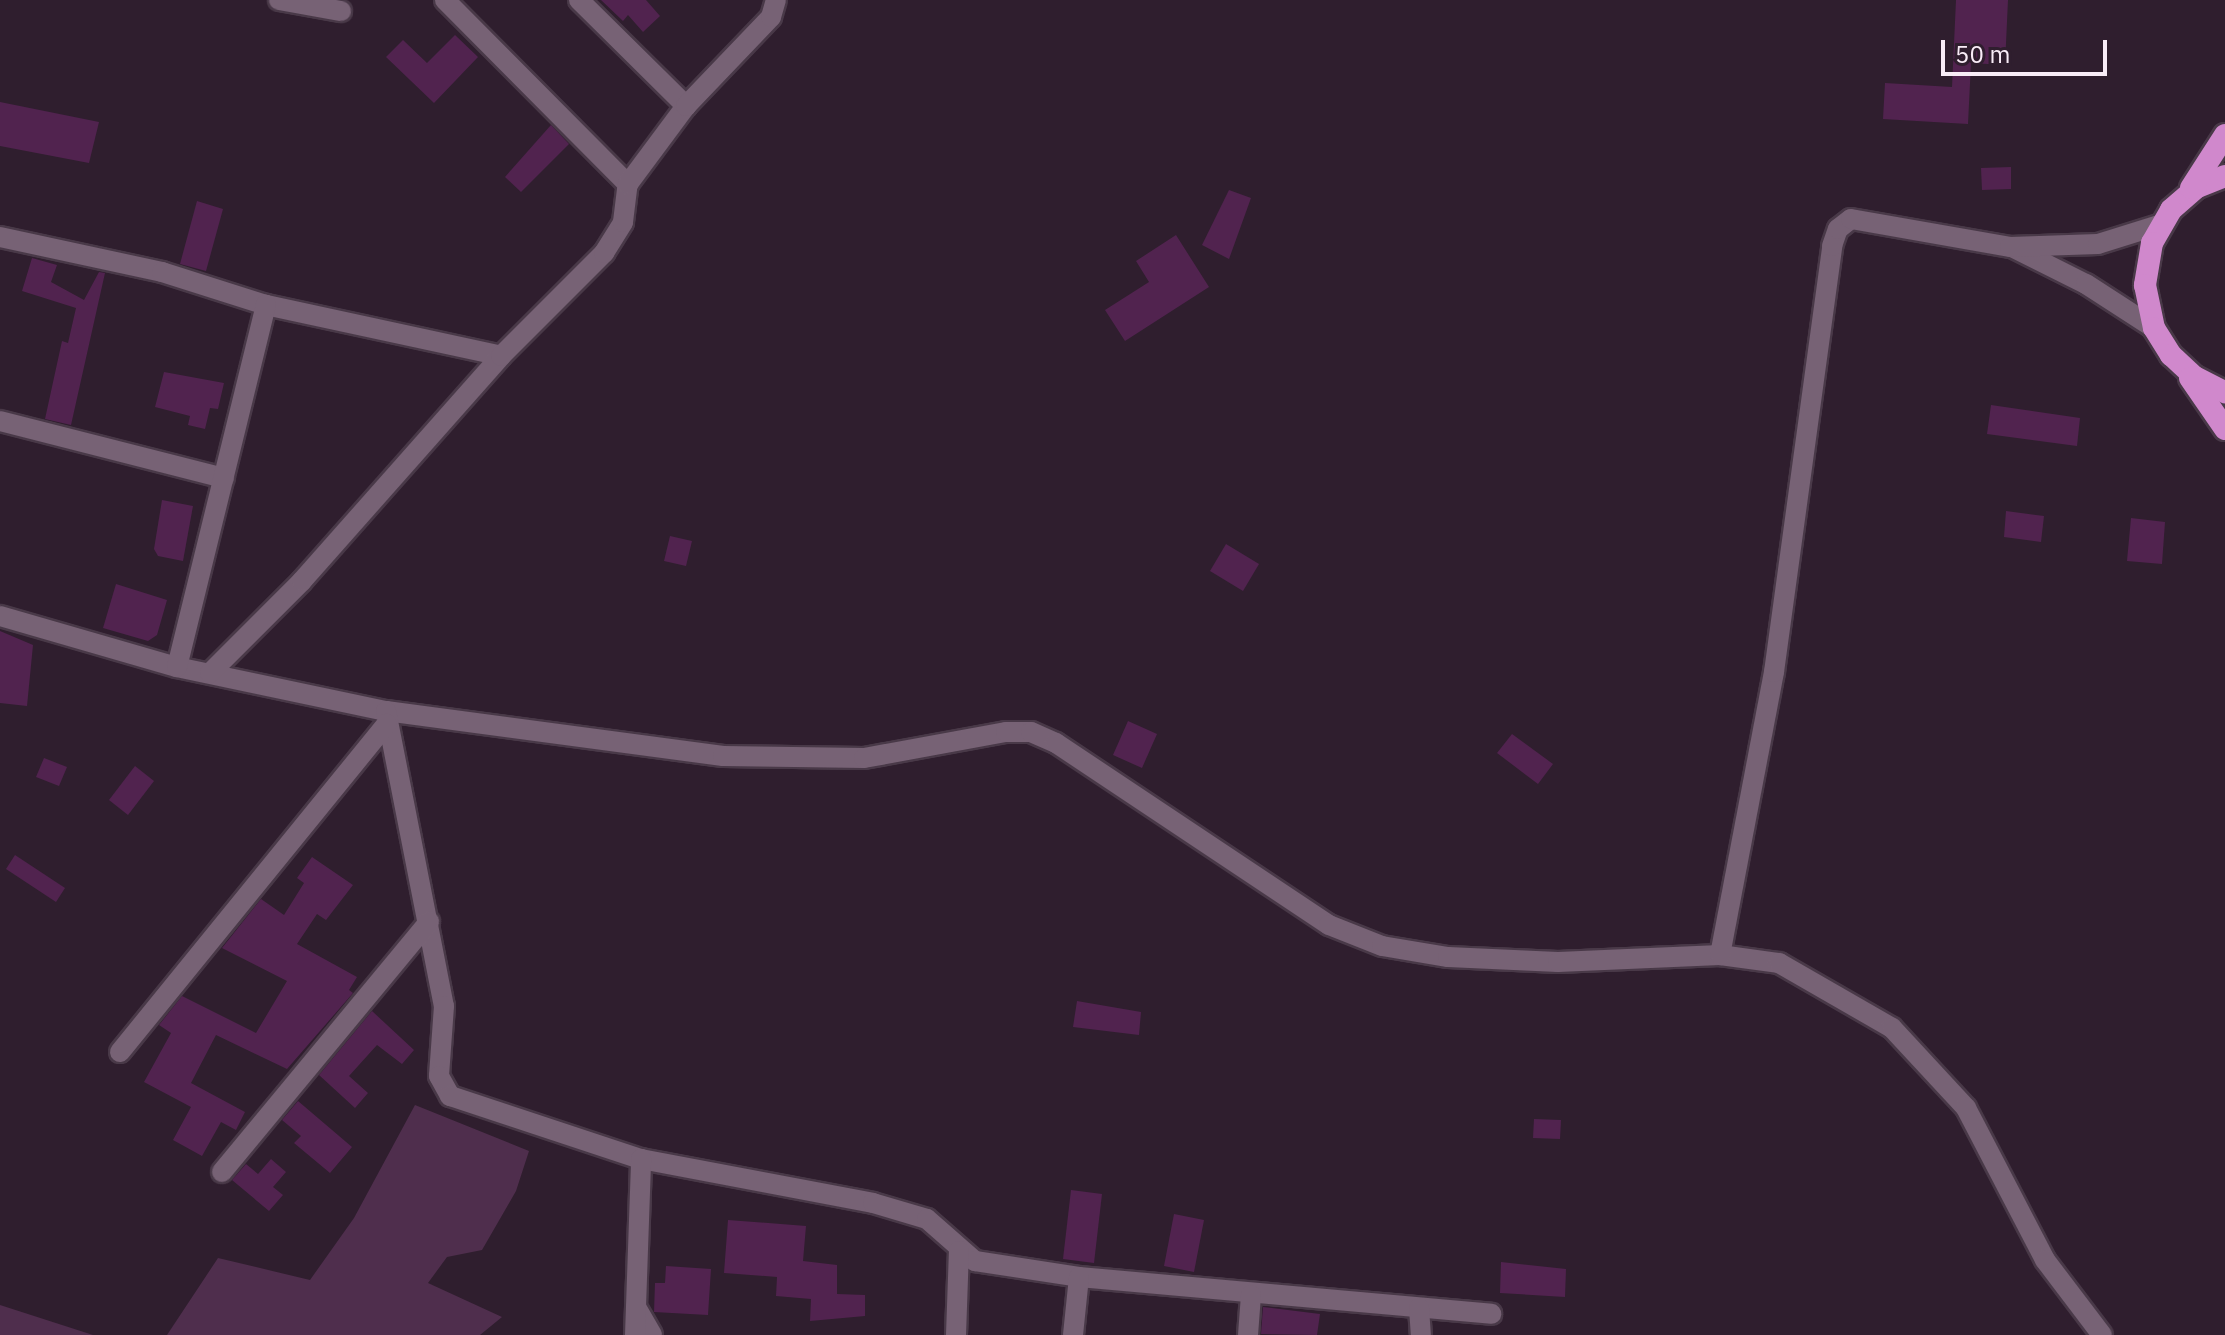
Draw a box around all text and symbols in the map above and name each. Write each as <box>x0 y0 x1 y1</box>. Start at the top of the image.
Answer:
scale bar <box>1945 24 2111 74</box>
text: 50 m <box>1955 38 2010 70</box>

